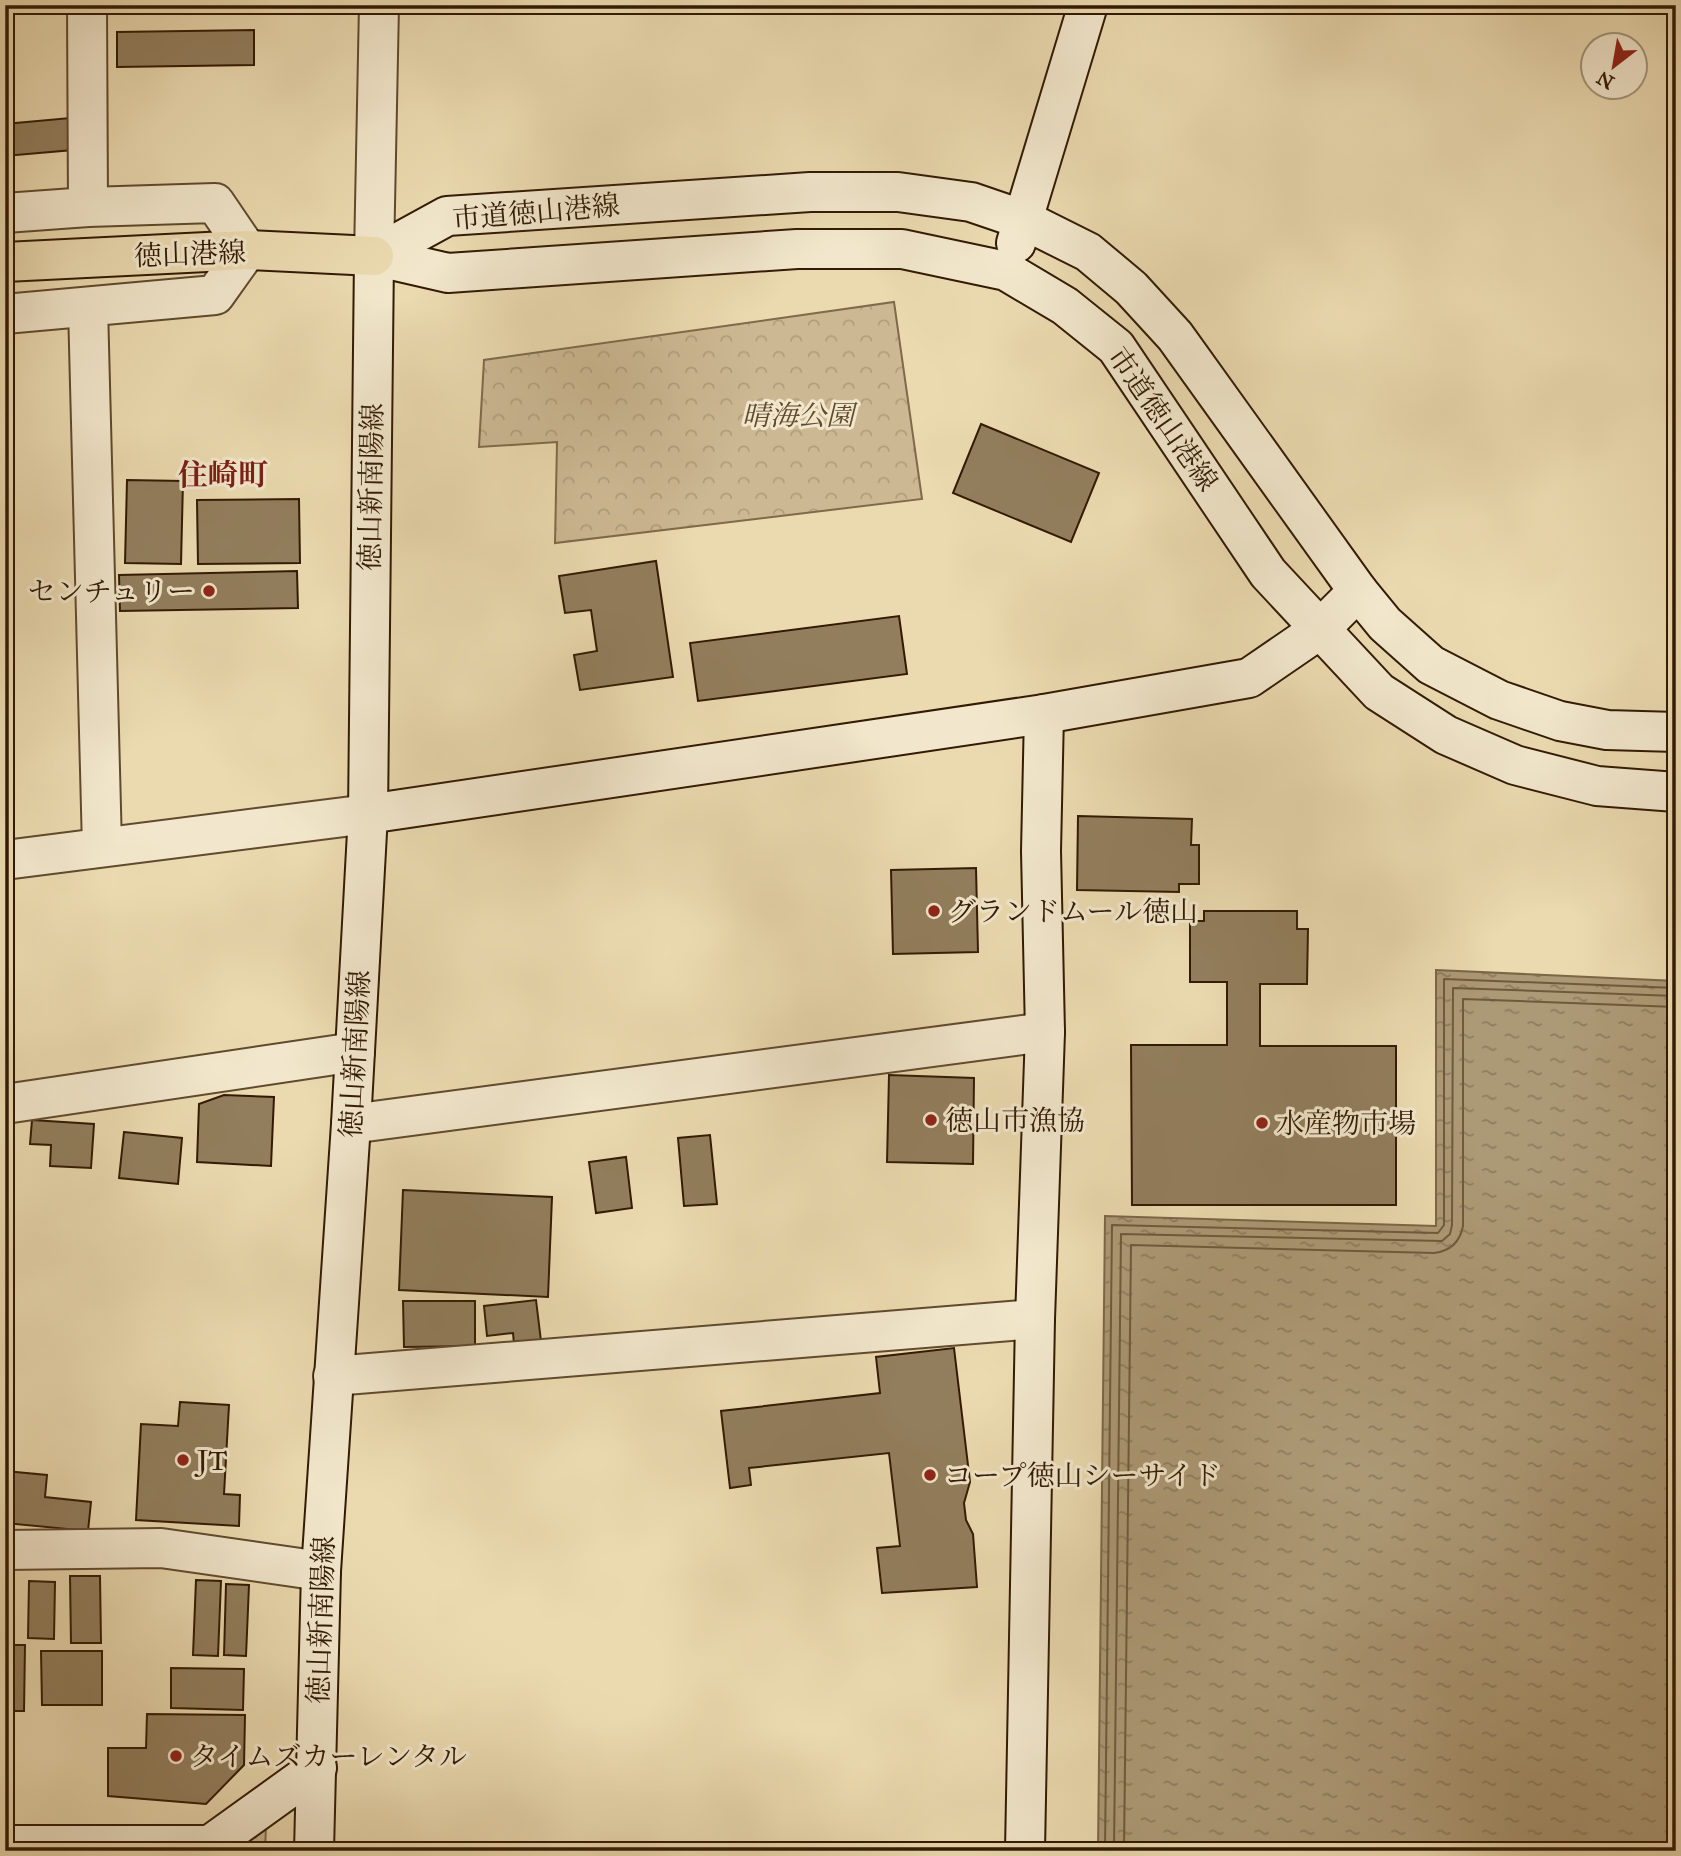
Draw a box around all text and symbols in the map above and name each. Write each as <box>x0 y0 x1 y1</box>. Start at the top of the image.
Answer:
north arrow <box>1580 32 1650 102</box>
text: N <box>1593 66 1618 94</box>
street label: 市道徳山港線 <box>451 187 621 237</box>
street label: 徳山港線 <box>133 235 247 273</box>
street label: 市道徳山港線 <box>1100 340 1226 498</box>
park label: 晴海公園 <box>742 398 858 433</box>
street label: 徳山新南陽線 <box>352 403 390 571</box>
district label: 住崎町 <box>178 457 268 493</box>
place label: センチュリー <box>28 574 195 609</box>
marker: センチュリー <box>201 583 217 599</box>
place label: グランドムール徳山 <box>948 894 1198 929</box>
marker: グランドムール徳山 <box>926 903 942 919</box>
street label: 徳山新南陽線 <box>333 969 377 1139</box>
place label: 徳山市漁協 <box>945 1103 1085 1138</box>
place label: 水産物市場 <box>1276 1106 1416 1141</box>
marker: 徳山市漁協 <box>923 1112 939 1128</box>
marker: 水産物市場 <box>1254 1115 1270 1131</box>
place label: JT <box>194 1443 228 1478</box>
marker: JT <box>175 1452 191 1468</box>
place label: コープ徳山シーサイド <box>944 1458 1221 1493</box>
marker: コープ徳山シーサイド <box>922 1467 938 1483</box>
street label: 徳山新南陽線 <box>301 1535 341 1705</box>
place label: タイムズカーレンタル <box>190 1739 467 1774</box>
marker: タイムズカーレンタル <box>168 1748 184 1764</box>

